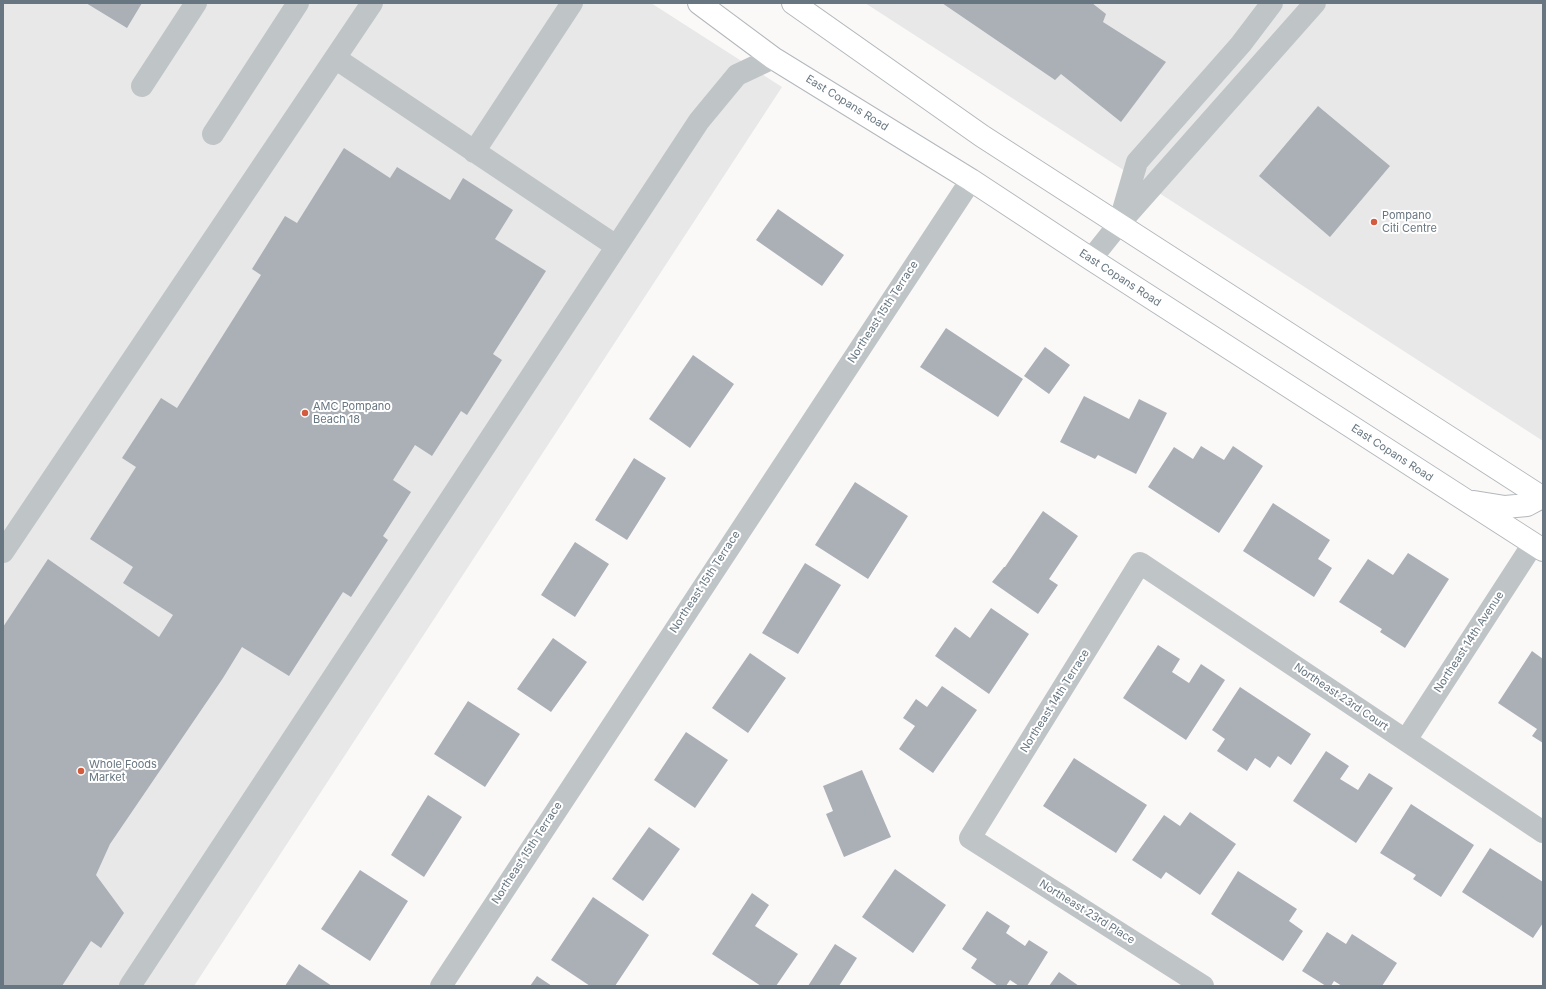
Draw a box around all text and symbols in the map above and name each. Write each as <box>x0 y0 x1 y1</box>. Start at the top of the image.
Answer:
street label: East Copans Road <box>803 72 891 134</box>
place label: Pompano Citi Centre <box>1382 209 1437 235</box>
marker: Pompano Citi Centre <box>1369 217 1379 227</box>
street label: East Copans Road <box>1077 247 1163 309</box>
street label: Northeast 15th Terrace <box>845 259 921 365</box>
place label: AMC Pompano Beach 18 <box>313 400 391 426</box>
marker: AMC Pompano Beach 18 <box>300 408 310 418</box>
street label: East Copans Road <box>1349 422 1435 484</box>
street label: Northeast 15th Terrace <box>667 529 743 635</box>
street label: Northeast 14th Avenue <box>1431 589 1507 695</box>
street label: Northeast 14th Terrace <box>1018 647 1092 755</box>
street label: Northeast 23rd Court <box>1291 661 1391 733</box>
place label: Whole Foods Market <box>89 758 157 784</box>
marker: Whole Foods Market <box>76 766 86 776</box>
street label: Northeast 15th Terrace <box>489 800 565 906</box>
street label: Northeast 23rd Place <box>1037 877 1137 947</box>

